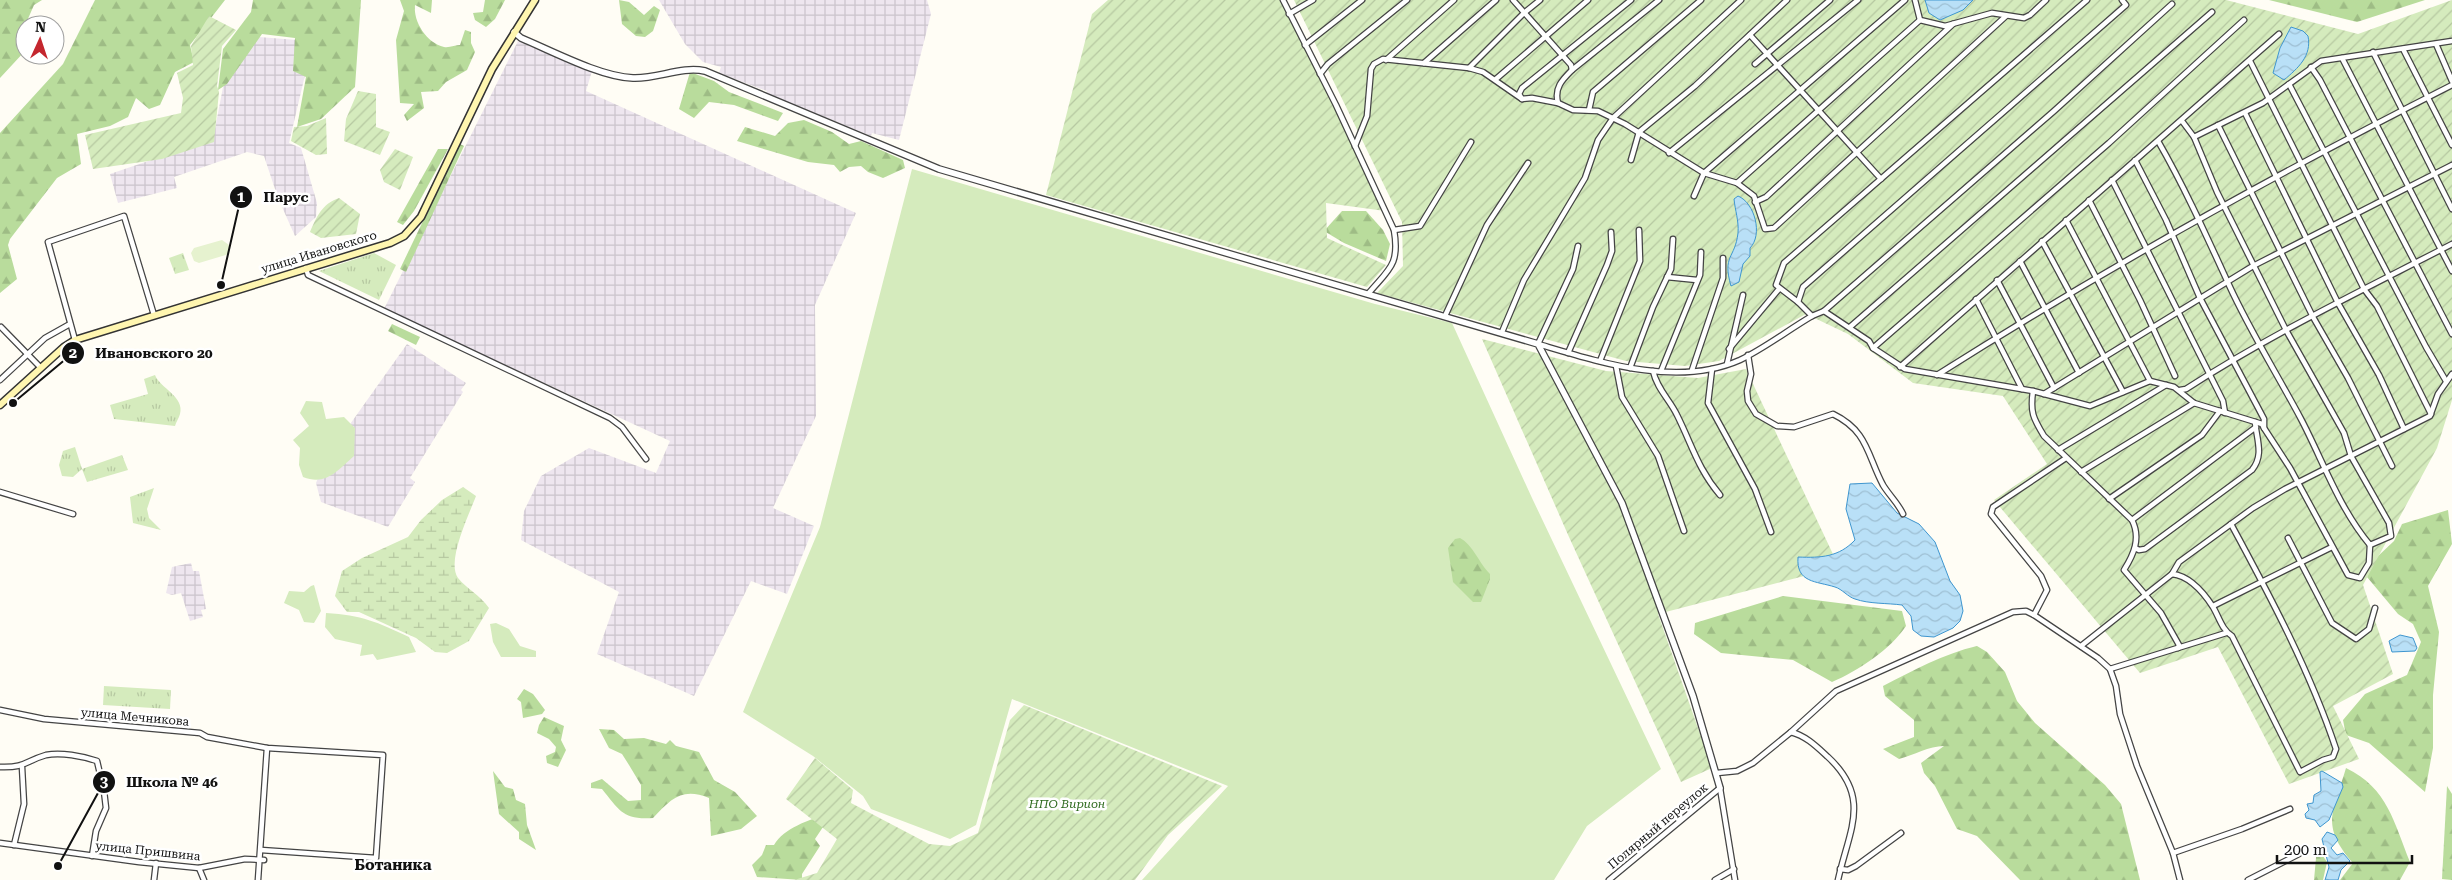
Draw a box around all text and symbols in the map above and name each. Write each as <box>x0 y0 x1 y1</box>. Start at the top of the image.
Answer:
north arrow <box>15 15 65 65</box>
text: N <box>35 19 47 35</box>
callout: Парус <box>228 183 318 212</box>
text: 1 <box>237 188 246 206</box>
text: Парус <box>263 189 309 205</box>
street label: улица Ивановского <box>260 228 378 276</box>
callout: Ивановского 20 <box>60 339 223 368</box>
text: 2 <box>69 344 77 362</box>
text: Ивановского 20 <box>95 345 213 361</box>
street label: улица Мечникова <box>80 705 190 729</box>
callout: Школа № 46 <box>91 768 228 797</box>
text: 3 <box>100 773 109 791</box>
text: Школа № 46 <box>126 774 218 790</box>
street label: Полярный переулок <box>1605 780 1711 872</box>
park label: НПО Вирион <box>1028 797 1105 811</box>
scale bar <box>2277 832 2412 864</box>
street label: улица Пришвина <box>95 839 202 864</box>
text: 200 m <box>2284 841 2327 859</box>
district label: Ботаника <box>354 856 432 874</box>

